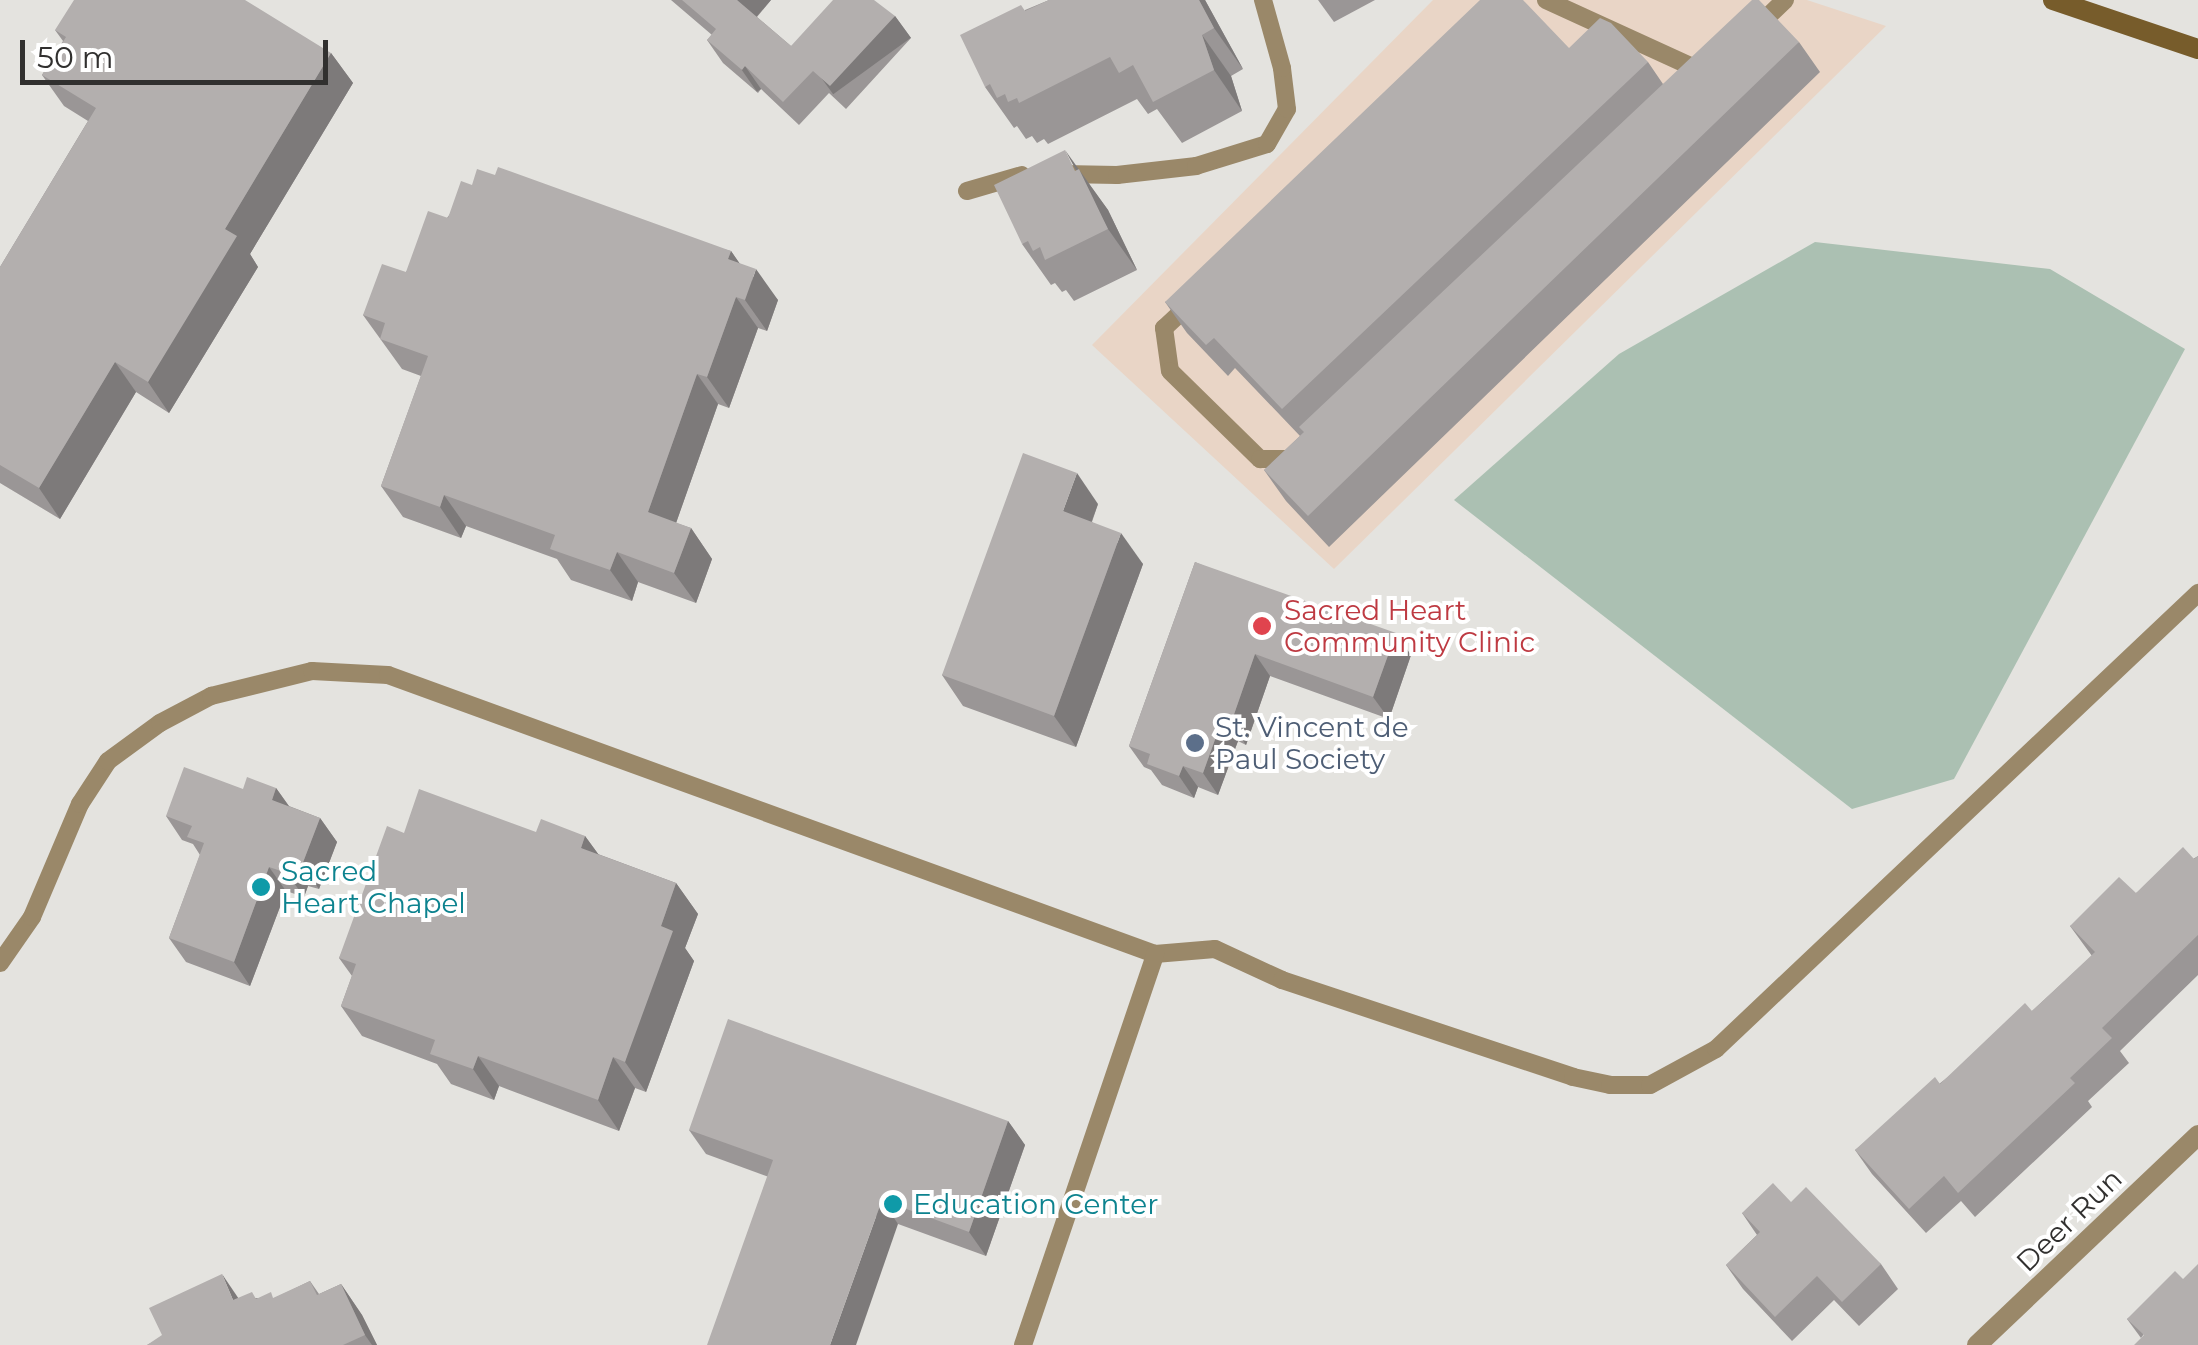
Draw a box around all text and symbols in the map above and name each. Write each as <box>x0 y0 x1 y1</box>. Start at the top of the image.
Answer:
scale bar <box>25 20 332 82</box>
text: 50 m <box>37 39 114 76</box>
place label: Sacred Heart Community Clinic <box>1284 593 1535 659</box>
marker: Sacred Heart Community Clinic <box>1249 613 1275 639</box>
place label: St. Vincent de Paul Society <box>1215 710 1409 776</box>
marker: St. Vincent de Paul Society <box>1184 732 1206 754</box>
place label: Sacred Heart Chapel <box>281 854 466 920</box>
marker: Sacred Heart Chapel <box>250 876 272 898</box>
street label: Deer Run <box>2009 1162 2129 1278</box>
place label: Education Center <box>913 1187 1158 1221</box>
marker: Education Center <box>882 1193 904 1215</box>

